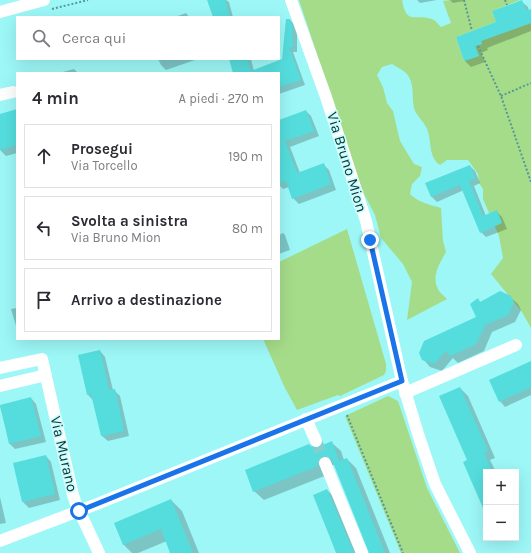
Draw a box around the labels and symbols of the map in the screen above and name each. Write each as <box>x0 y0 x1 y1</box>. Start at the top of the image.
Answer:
street label: Via Bruno Mion <box>323 110 371 214</box>
route end <box>361 231 379 249</box>
street label: Via Murano <box>47 414 81 494</box>
route start <box>70 502 88 520</box>

